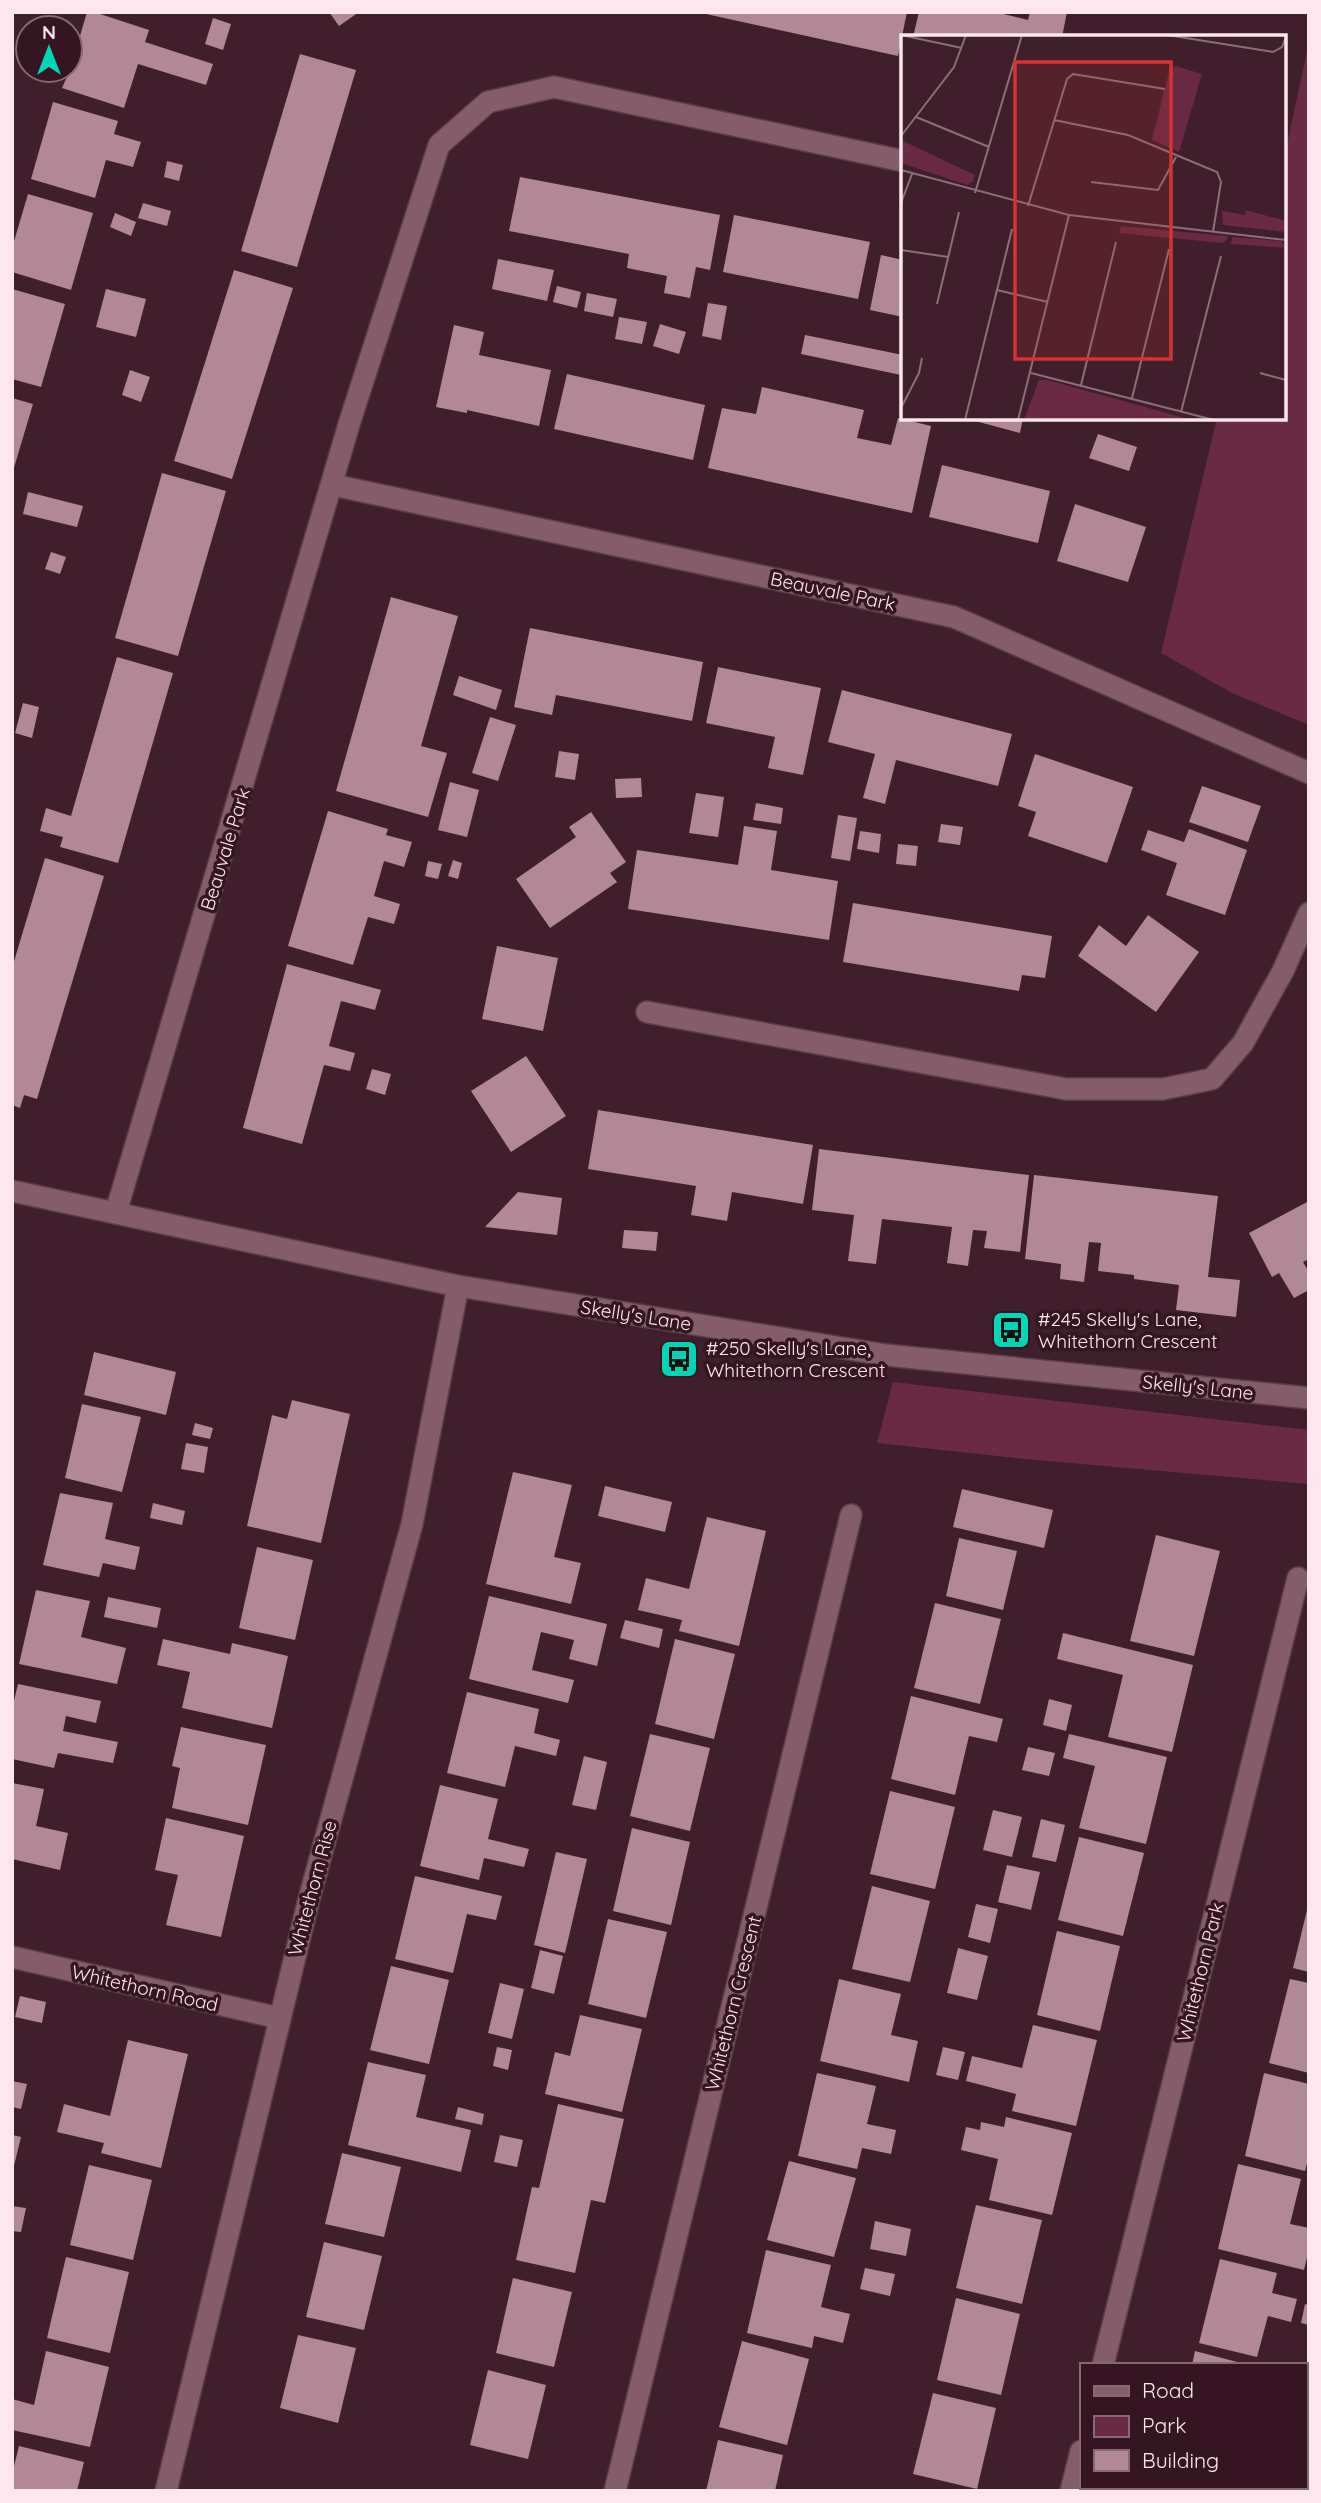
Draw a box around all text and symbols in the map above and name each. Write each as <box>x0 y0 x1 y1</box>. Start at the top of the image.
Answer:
north arrow <box>14 14 84 84</box>
text: N <box>42 20 56 44</box>
inset map <box>901 35 1286 420</box>
street label: Beauvale Park <box>768 566 898 616</box>
street label: Beauvale Park <box>195 785 255 913</box>
street label: Skelly's Lane <box>579 1294 693 1336</box>
place label: #245 Skelly's Lane, Whitethorn Crescent <box>1038 1307 1217 1353</box>
bus stop icon: #245 Skelly's Lane, Whitethorn Crescent <box>990 1309 1032 1351</box>
place label: #250 Skelly's Lane, Whitethorn Crescent <box>706 1336 885 1382</box>
bus stop icon: #250 Skelly's Lane, Whitethorn Crescent <box>658 1338 700 1380</box>
street label: Skelly's Lane <box>1141 1369 1255 1405</box>
street label: Whitethorn Rise <box>282 1818 342 1958</box>
street label: Whitethorn Park <box>1171 1900 1229 2044</box>
street label: Whitethorn Crescent <box>700 1913 766 2093</box>
street label: Whitethorn Road <box>69 1959 221 2017</box>
legend <box>1080 2363 1307 2489</box>
text: Road <box>1142 2377 1194 2403</box>
text: Park <box>1142 2412 1186 2438</box>
text: Building <box>1142 2447 1219 2473</box>

